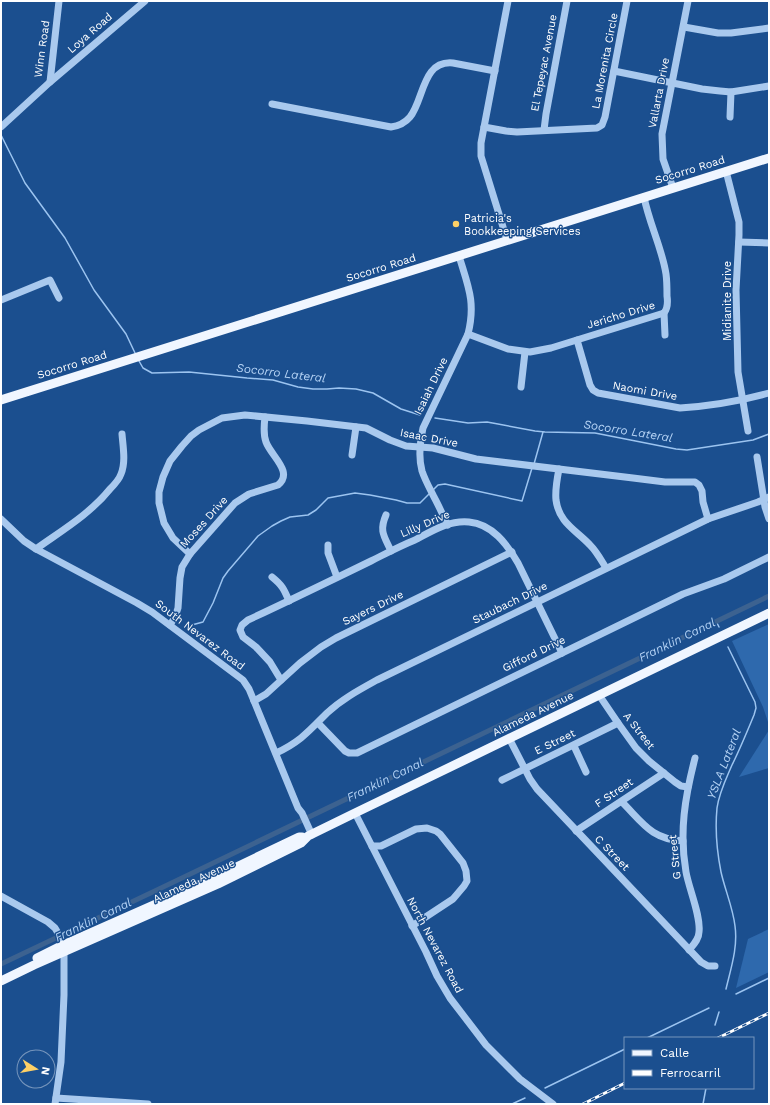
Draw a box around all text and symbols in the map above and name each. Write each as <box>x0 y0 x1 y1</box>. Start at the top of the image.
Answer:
street label: Loya Road <box>65 10 115 56</box>
street label: La Morenita Circle <box>589 12 621 110</box>
street label: El Tepeyac Avenue <box>528 13 560 113</box>
street label: Winn Road <box>32 20 52 78</box>
street label: Vallarta Drive <box>646 57 672 129</box>
street label: Socorro Road <box>653 153 727 187</box>
place label: Patricia's Bookkeeping Services <box>464 212 581 238</box>
marker: Patricia's Bookkeeping Services <box>451 219 461 229</box>
street label: Socorro Road <box>344 251 418 285</box>
street label: Midianite Drive <box>721 261 734 341</box>
street label: Jericho Drive <box>585 298 657 332</box>
street label: Socorro Road <box>35 348 109 382</box>
street label: Isaiah Drive <box>412 355 450 417</box>
water label: Socorro Lateral <box>235 361 327 385</box>
street label: Naomi Drive <box>612 379 678 403</box>
water label: Socorro Lateral <box>582 417 674 445</box>
street label: Isaac Drive <box>399 426 459 450</box>
street label: Moses Drive <box>177 494 231 550</box>
street label: Lilly Drive <box>398 508 452 540</box>
street label: Staubach Drive <box>470 579 550 627</box>
street label: Sayers Drive <box>340 588 406 628</box>
street label: South Nevarez Road <box>153 597 247 673</box>
water label: Franklin Canal <box>636 615 718 665</box>
street label: Gifford Drive <box>500 633 568 675</box>
street label: Alameda Avenue <box>490 689 576 739</box>
street label: A Street <box>620 710 658 753</box>
street label: E Street <box>532 726 578 757</box>
water label: YSLA Lateral <box>704 727 744 801</box>
water label: Franklin Canal <box>344 755 426 805</box>
street label: F Street <box>592 775 636 811</box>
street label: C Street <box>592 833 632 874</box>
street label: G Street <box>666 834 684 880</box>
street label: Alameda Avenue <box>151 856 237 906</box>
water label: Franklin Canal <box>52 895 134 945</box>
street label: North Nevarez Road <box>404 895 466 995</box>
legend <box>624 1037 754 1089</box>
text: Calle <box>660 1046 689 1060</box>
north arrow <box>16 1049 56 1089</box>
text: N <box>38 1066 52 1076</box>
text: Ferrocarril <box>660 1066 721 1080</box>

